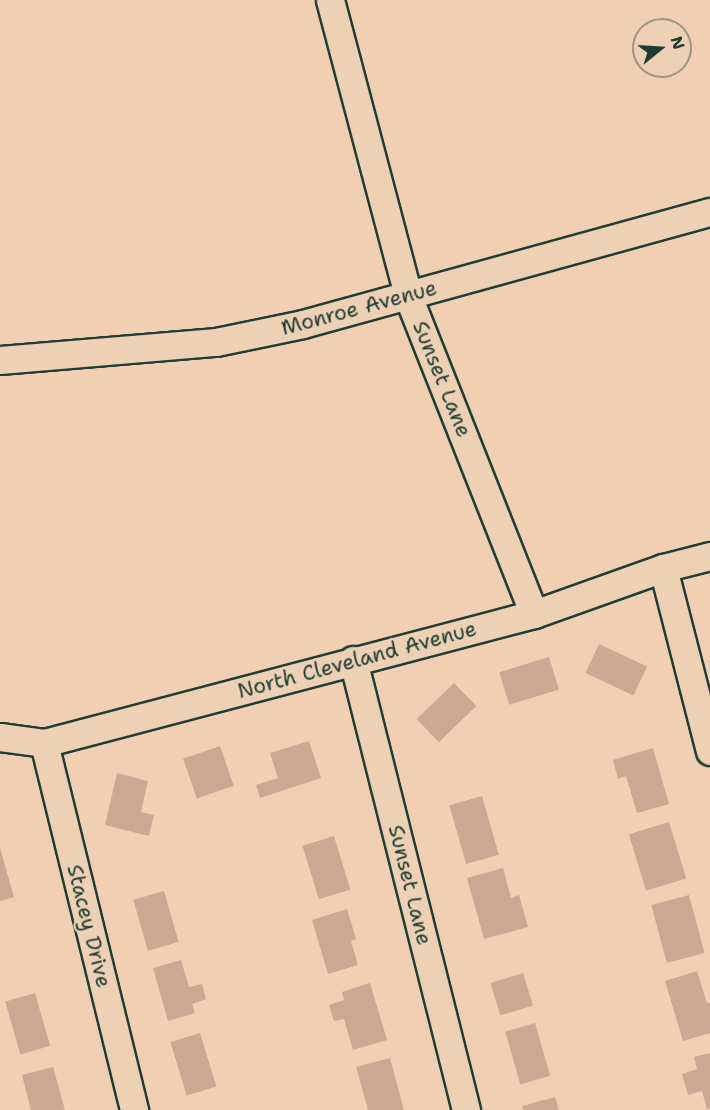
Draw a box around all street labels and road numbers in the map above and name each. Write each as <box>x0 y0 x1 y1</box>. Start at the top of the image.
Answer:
street label: Monroe Avenue <box>278 275 440 341</box>
street label: Sunset Lane <box>407 317 477 441</box>
street label: North Cleveland Avenue <box>235 616 479 704</box>
street label: Sunset Lane <box>383 822 437 948</box>
street label: Stacey Drive <box>62 862 116 990</box>

